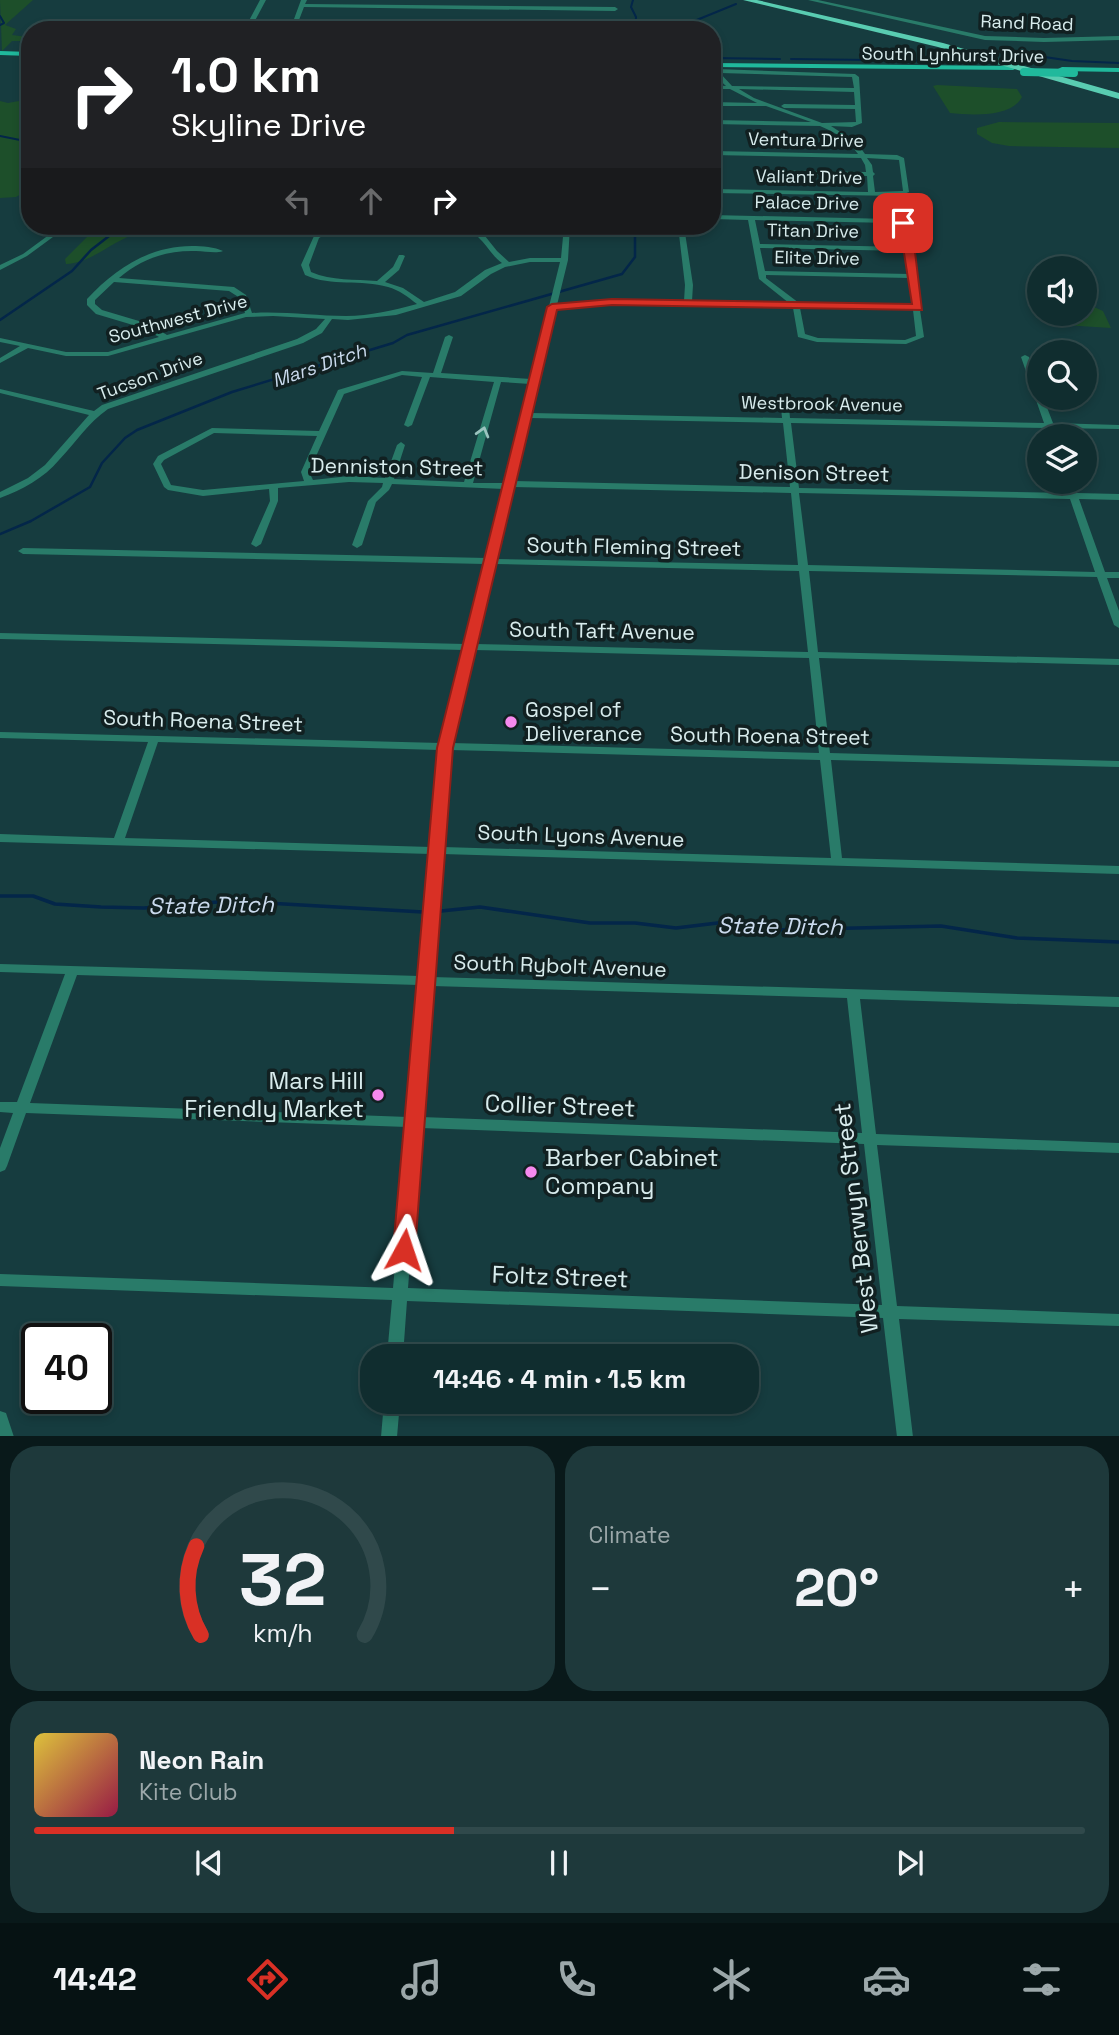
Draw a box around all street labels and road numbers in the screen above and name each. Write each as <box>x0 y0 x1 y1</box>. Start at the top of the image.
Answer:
street label: Rand Road <box>980 9 1074 36</box>
street label: South Lynhurst Drive <box>861 41 1045 68</box>
street label: Ventura Drive <box>748 127 864 152</box>
street label: Valiant Drive <box>755 164 863 189</box>
street label: Palace Drive <box>754 190 860 215</box>
street label: Titan Drive <box>767 218 859 243</box>
street label: Elite Drive <box>774 245 860 270</box>
street label: Southwest Drive <box>106 289 250 348</box>
street label: Tucson Drive <box>94 346 206 405</box>
street label: Westbrook Avenue <box>741 391 903 416</box>
street label: Denniston Street <box>310 451 484 482</box>
street label: Denison Street <box>738 458 890 487</box>
street label: South Fleming Street <box>526 531 742 562</box>
street label: South Taft Avenue <box>509 615 695 646</box>
street label: South Roena Street <box>103 704 303 737</box>
street label: South Roena Street <box>670 720 870 751</box>
street label: South Lyons Avenue <box>477 818 685 853</box>
street label: South Rybolt Avenue <box>453 948 667 983</box>
street label: Collier Street <box>484 1087 636 1124</box>
street label: West Berwyn Street <box>826 1101 885 1335</box>
street label: Foltz Street <box>491 1259 629 1294</box>

